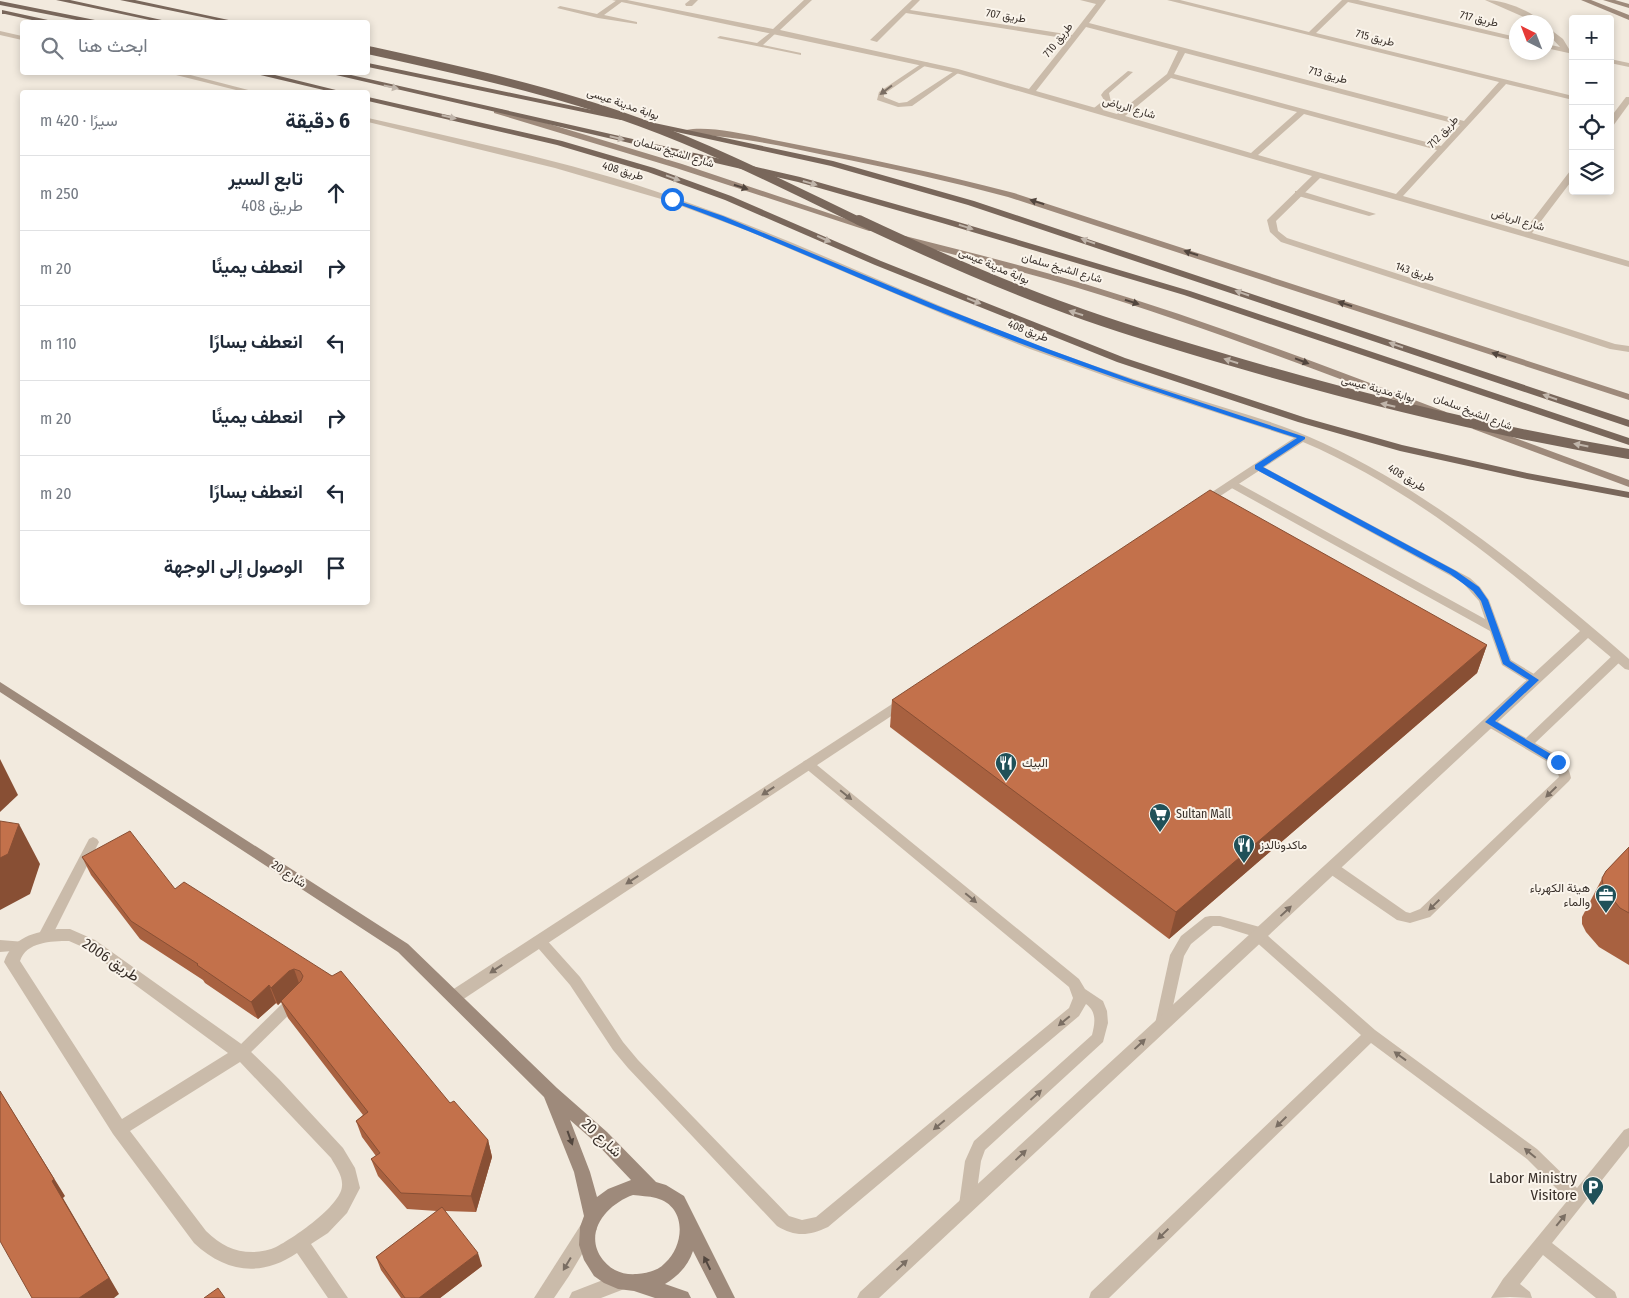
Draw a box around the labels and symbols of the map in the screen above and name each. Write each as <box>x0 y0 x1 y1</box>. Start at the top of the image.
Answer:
street label: طريق 707 <box>985 6 1027 26</box>
street label: طريق 717 <box>1459 8 1499 30</box>
north arrow <box>1509 15 1554 60</box>
street label: طريق 710 <box>1040 20 1076 60</box>
street label: طريق 715 <box>1354 27 1396 49</box>
street label: طريق 713 <box>1307 64 1349 86</box>
one-way arrow <box>383 83 399 91</box>
one-way arrow <box>880 85 893 96</box>
street label: بوابة مدينة عيسى <box>585 86 661 122</box>
street label: شارع الرياض <box>1101 94 1157 123</box>
one-way arrow <box>442 113 457 121</box>
street label: طريق 712 <box>1425 113 1461 151</box>
one-way arrow <box>610 134 625 142</box>
street label: شارع الشيخ سلمان <box>632 134 716 171</box>
street label: طريق 408 <box>601 159 645 183</box>
one-way arrow <box>666 175 681 182</box>
one-way arrow <box>802 179 817 187</box>
one-way arrow <box>734 184 749 191</box>
route start <box>661 188 684 211</box>
one-way arrow <box>1029 198 1044 206</box>
street label: شارع الرياض <box>1490 206 1546 235</box>
one-way arrow <box>959 223 974 231</box>
one-way arrow <box>817 236 831 244</box>
one-way arrow <box>1080 237 1095 245</box>
street label: بوابة مدينة عيسى <box>957 245 1031 287</box>
one-way arrow <box>1183 249 1198 257</box>
street label: شارع الشيخ سلمان <box>1020 250 1104 287</box>
street label: طريق 143 <box>1394 260 1436 284</box>
one-way arrow <box>1234 289 1249 297</box>
one-way arrow <box>967 297 982 305</box>
one-way arrow <box>1125 299 1140 306</box>
one-way arrow <box>1337 300 1352 308</box>
one-way arrow <box>1069 308 1084 316</box>
street label: طريق 408 <box>1006 317 1050 345</box>
one-way arrow <box>1388 341 1403 349</box>
one-way arrow <box>1492 351 1507 359</box>
one-way arrow <box>1224 356 1239 364</box>
one-way arrow <box>1295 357 1310 365</box>
street label: بوابة مدينة عيسى <box>1340 373 1416 405</box>
street label: شارع الشيخ سلمان <box>1431 391 1514 434</box>
one-way arrow <box>1542 393 1557 401</box>
one-way arrow <box>1380 401 1395 409</box>
one-way arrow <box>1573 441 1589 449</box>
street label: طريق 408 <box>1385 461 1429 495</box>
restaurant icon: البيك <box>994 751 1018 782</box>
route end <box>1547 751 1570 774</box>
place label: البيك <box>1022 756 1048 770</box>
one-way arrow <box>761 786 774 795</box>
one-way arrow <box>1545 786 1557 798</box>
one-way arrow <box>840 789 852 800</box>
supermarket icon: Sultan Mall <box>1148 802 1172 833</box>
place label: Sultan Mall <box>1176 807 1231 821</box>
restaurant icon: ماكدونالدز <box>1232 833 1256 864</box>
place label: ماكدونالدز <box>1259 838 1307 853</box>
street label: شارع 20 <box>268 858 309 892</box>
one-way arrow <box>625 875 639 885</box>
place label: هيئة الكهرباء والماء <box>1530 881 1590 910</box>
office icon: هيئة الكهرباء والماء <box>1594 883 1618 914</box>
one-way arrow <box>965 893 978 904</box>
one-way arrow <box>1428 898 1440 910</box>
one-way arrow <box>1279 905 1291 917</box>
street label: طريق 2006 <box>78 934 143 987</box>
one-way arrow <box>490 965 503 974</box>
one-way arrow <box>1058 1015 1070 1026</box>
one-way arrow <box>1134 1038 1146 1050</box>
one-way arrow <box>1393 1051 1407 1061</box>
one-way arrow <box>1029 1089 1041 1101</box>
street label: شارع 20 <box>577 1115 626 1163</box>
one-way arrow <box>1275 1116 1287 1128</box>
one-way arrow <box>933 1119 946 1130</box>
one-way arrow <box>566 1131 574 1146</box>
one-way arrow <box>1524 1148 1536 1159</box>
one-way arrow <box>1014 1149 1026 1161</box>
place label: Labor Ministry Visitore <box>1489 1169 1577 1204</box>
parking icon: Labor Ministry Visitore <box>1581 1175 1605 1206</box>
one-way arrow <box>1555 1214 1567 1226</box>
one-way arrow <box>1158 1228 1170 1240</box>
one-way arrow <box>702 1256 710 1270</box>
one-way arrow <box>562 1258 571 1271</box>
one-way arrow <box>895 1259 907 1271</box>

